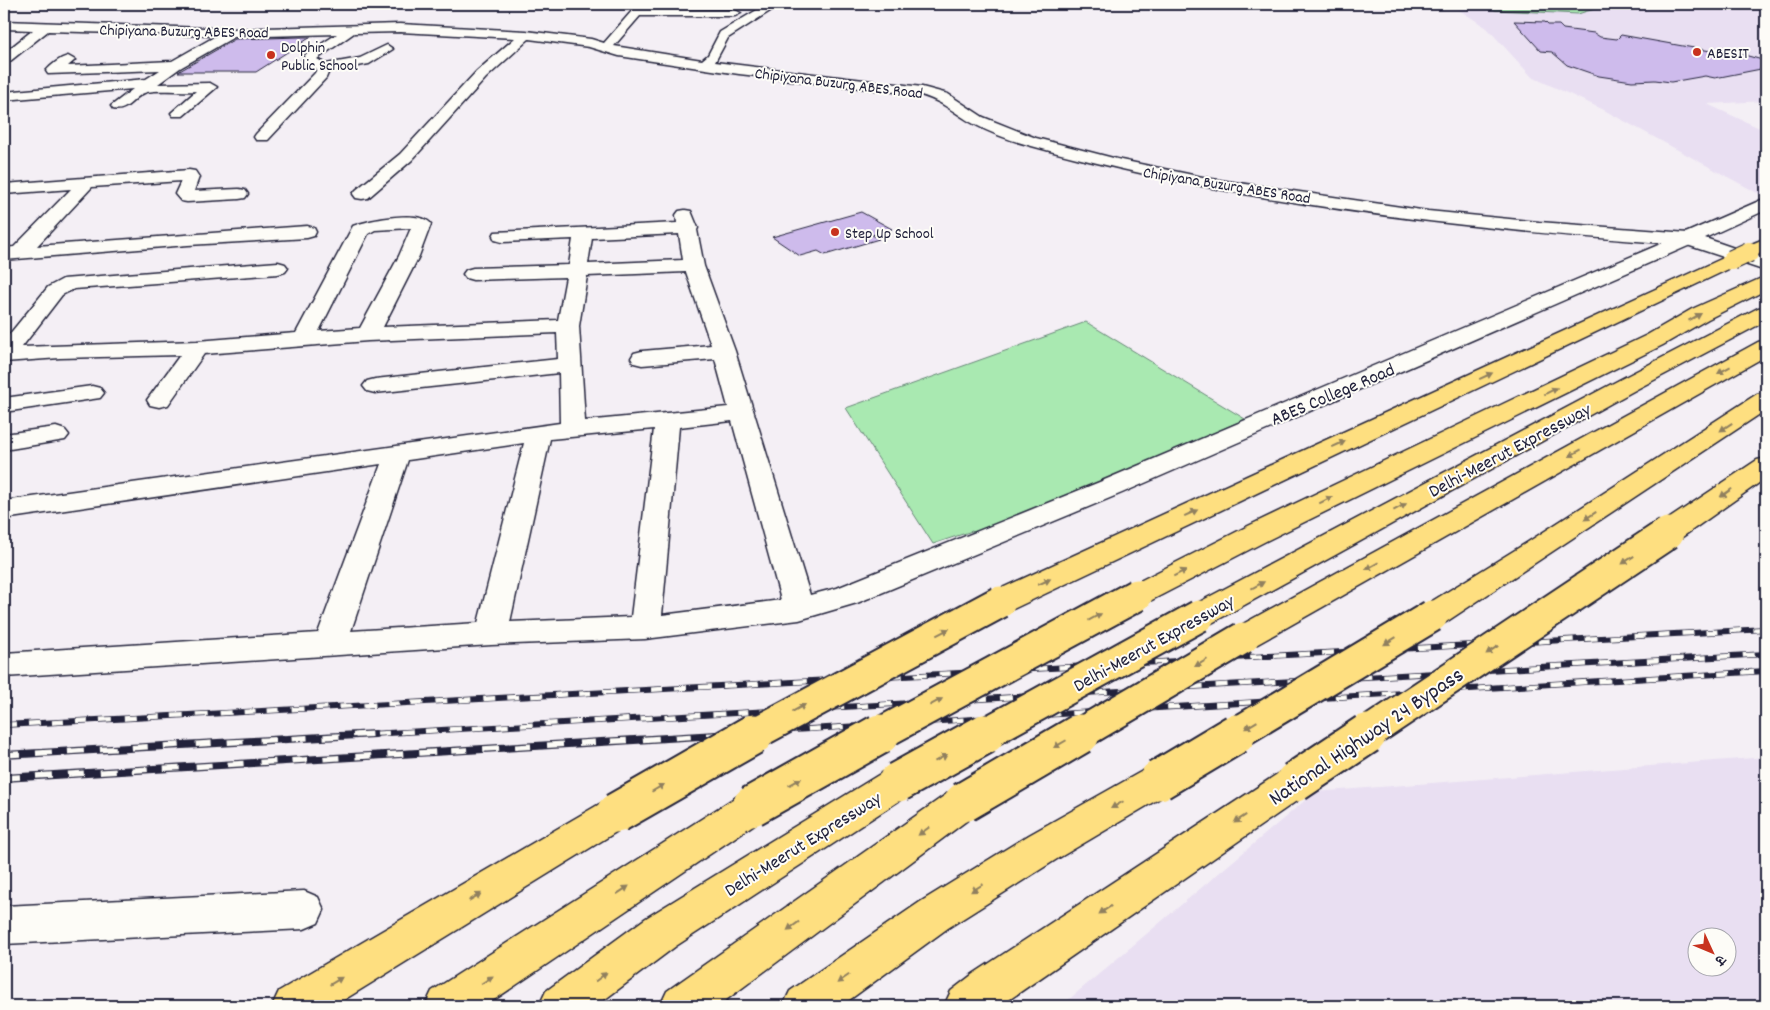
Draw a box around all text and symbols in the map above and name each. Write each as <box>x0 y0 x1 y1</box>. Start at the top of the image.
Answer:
street label: Chipiyana Buzurg ABES Road <box>99 20 269 45</box>
place label: Dolphin Public School <box>281 37 358 78</box>
place label: ABESIT <box>1707 43 1750 66</box>
marker: ABESIT <box>1691 46 1703 58</box>
marker: Dolphin Public School <box>265 49 277 61</box>
street label: Chipiyana Buzurg ABES Road <box>753 63 924 106</box>
street label: Chipiyana Buzurg ABES Road <box>1141 162 1312 211</box>
place label: Step Up School <box>845 223 934 246</box>
marker: Step Up School <box>829 226 841 238</box>
one-way arrow <box>1688 313 1703 321</box>
street label: ABES College Road <box>1267 358 1400 435</box>
one-way arrow <box>1716 366 1731 374</box>
one-way arrow <box>1479 371 1493 379</box>
one-way arrow <box>1543 386 1558 395</box>
street label: Delhi-Meerut Expressway <box>1425 398 1597 506</box>
one-way arrow <box>1719 422 1733 431</box>
one-way arrow <box>1332 440 1346 448</box>
one-way arrow <box>1568 448 1581 457</box>
one-way arrow <box>1719 488 1733 498</box>
one-way arrow <box>1319 496 1333 504</box>
one-way arrow <box>1394 503 1407 512</box>
one-way arrow <box>1184 509 1199 517</box>
one-way arrow <box>1583 511 1596 520</box>
one-way arrow <box>1621 555 1634 565</box>
one-way arrow <box>1364 562 1379 570</box>
one-way arrow <box>1173 568 1188 577</box>
one-way arrow <box>1037 577 1051 585</box>
one-way arrow <box>1250 581 1265 589</box>
street label: Delhi-Meerut Expressway <box>1069 589 1240 701</box>
one-way arrow <box>1088 613 1102 621</box>
one-way arrow <box>936 628 950 636</box>
one-way arrow <box>1384 636 1397 645</box>
one-way arrow <box>1486 645 1499 655</box>
one-way arrow <box>1194 658 1207 667</box>
street label: National Highway 24 Bypass <box>1263 661 1471 815</box>
one-way arrow <box>929 698 944 706</box>
one-way arrow <box>792 704 807 712</box>
one-way arrow <box>1245 720 1258 729</box>
one-way arrow <box>1054 740 1067 749</box>
one-way arrow <box>934 754 948 762</box>
one-way arrow <box>788 777 801 786</box>
one-way arrow <box>651 784 665 792</box>
street label: Delhi-Meerut Expressway <box>720 787 888 905</box>
one-way arrow <box>1110 800 1123 809</box>
one-way arrow <box>1233 814 1247 824</box>
one-way arrow <box>917 826 931 836</box>
one-way arrow <box>971 883 984 893</box>
one-way arrow <box>617 886 630 895</box>
one-way arrow <box>469 893 482 902</box>
one-way arrow <box>1098 905 1112 915</box>
one-way arrow <box>786 921 800 931</box>
north arrow <box>1688 928 1738 978</box>
text: उ <box>1709 949 1731 970</box>
one-way arrow <box>594 972 608 982</box>
one-way arrow <box>836 974 850 984</box>
one-way arrow <box>481 975 494 984</box>
one-way arrow <box>329 977 342 986</box>

